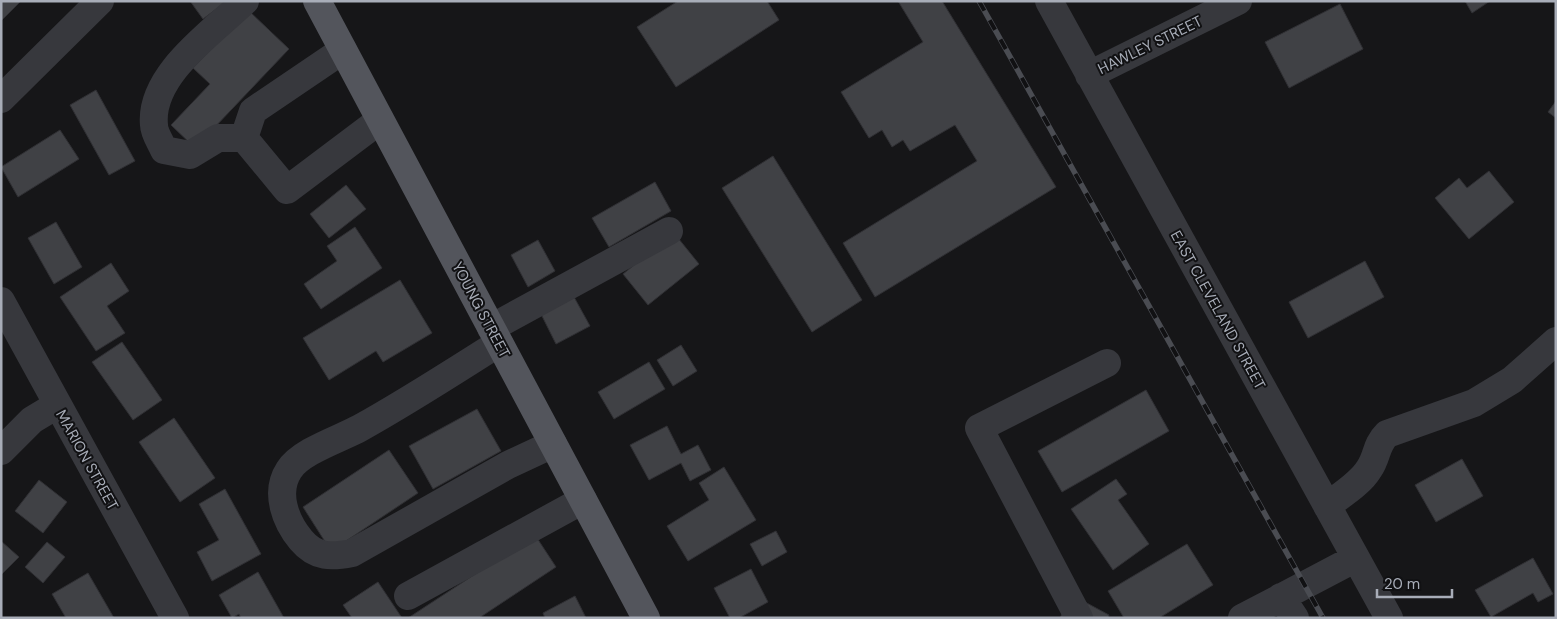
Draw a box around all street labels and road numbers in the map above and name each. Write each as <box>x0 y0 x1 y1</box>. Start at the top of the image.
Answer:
street label: HAWLEY STREET <box>1094 11 1206 79</box>
street label: EAST CLEVELAND STREET <box>1166 227 1270 393</box>
street label: YOUNG STREET <box>447 258 515 362</box>
street label: MARION STREET <box>51 406 123 514</box>

